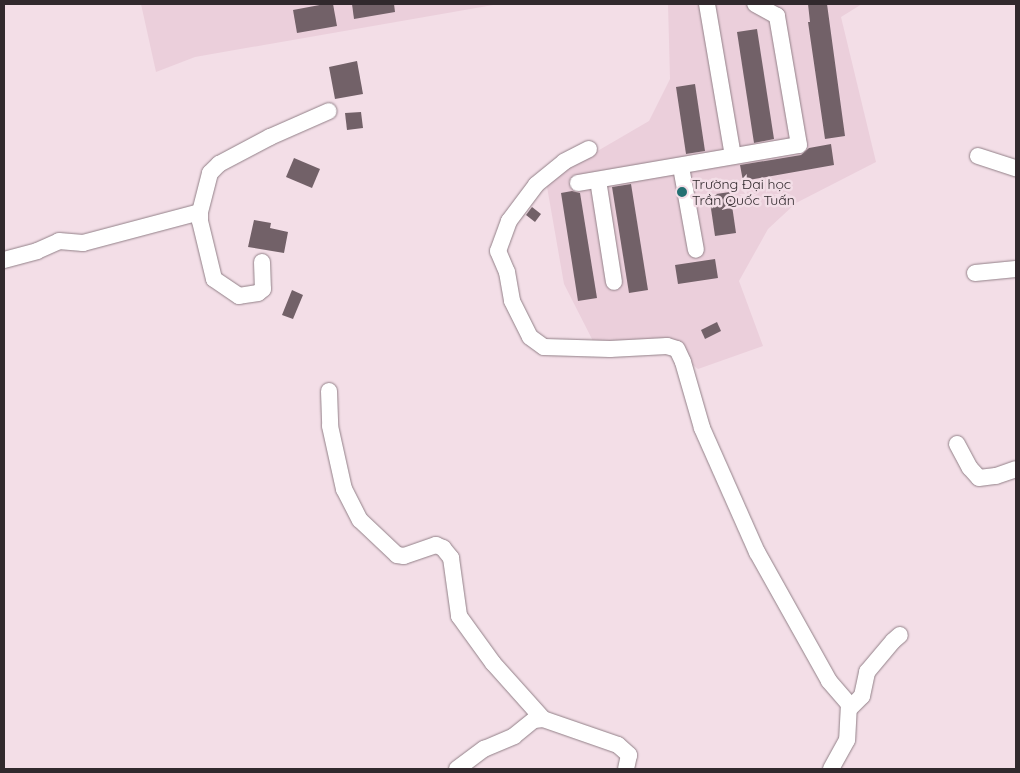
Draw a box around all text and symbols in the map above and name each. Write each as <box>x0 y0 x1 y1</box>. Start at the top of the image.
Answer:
place label: Trường Đại học Trần Quốc Tuấn <box>692 176 795 208</box>
marker: Trường Đại học Trần Quốc Tuấn <box>676 186 688 198</box>

